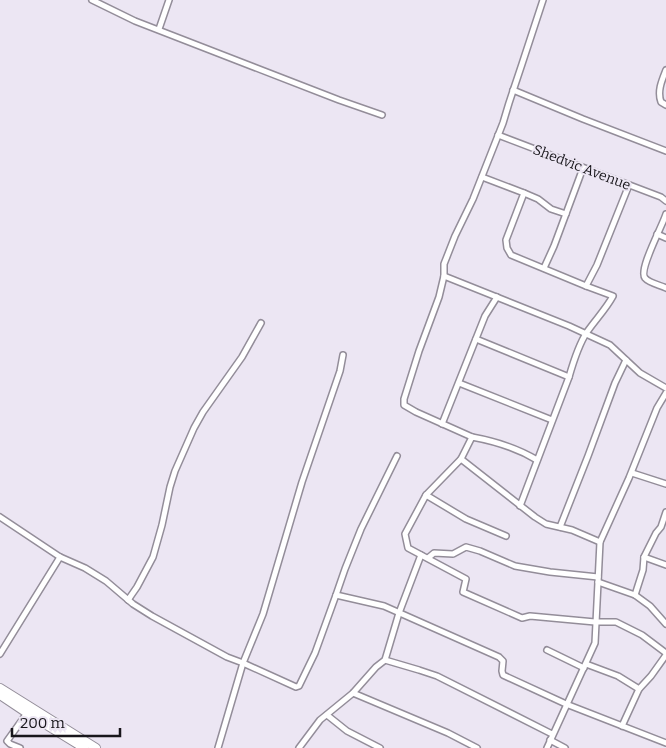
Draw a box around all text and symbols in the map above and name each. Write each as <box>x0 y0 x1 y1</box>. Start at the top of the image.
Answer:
street label: Shedvic Avenue <box>530 141 633 194</box>
scale bar <box>12 706 120 738</box>
text: 200 m <box>20 714 65 732</box>

